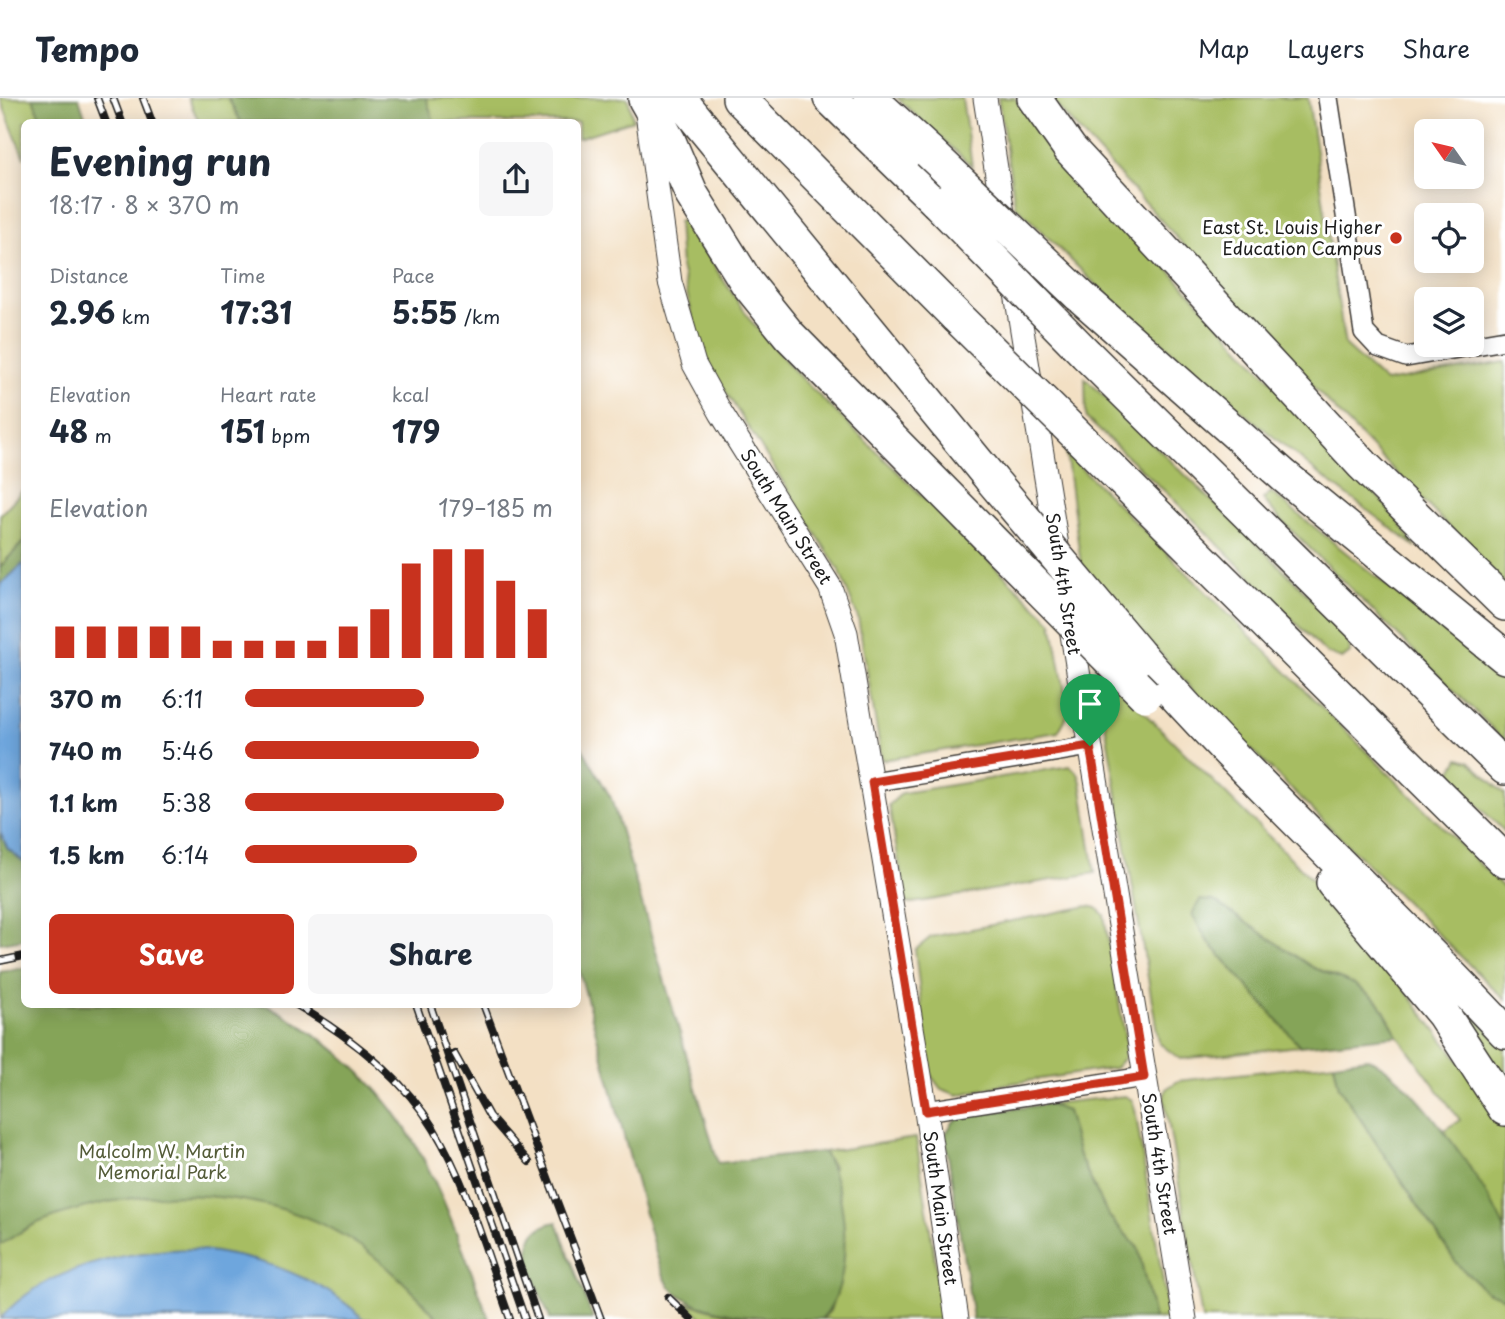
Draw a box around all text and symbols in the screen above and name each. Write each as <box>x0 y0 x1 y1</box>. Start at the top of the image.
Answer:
text: Tempo <box>35 23 139 73</box>
text: Map <box>1198 30 1249 66</box>
text: Layers <box>1287 30 1364 66</box>
text: Share <box>1402 30 1470 66</box>
north arrow <box>1414 119 1484 189</box>
map controls <box>1414 119 1484 357</box>
text: Evening run <box>49 132 271 189</box>
button: share <box>479 142 553 216</box>
text: 18:17 · 8 × 370 m <box>49 187 239 222</box>
button: locate <box>1414 203 1484 273</box>
place label: East St. Louis Higher Education Campus <box>1202 213 1383 261</box>
marker: East St. Louis Higher Education Campus <box>1388 230 1404 246</box>
text: Distance <box>49 261 129 289</box>
text: Time <box>220 261 265 289</box>
text: Pace <box>392 261 435 289</box>
button: layers <box>1414 287 1484 357</box>
text: 2.96 <box>49 289 115 334</box>
text: 17:31 <box>220 289 292 334</box>
text: 5:55 <box>392 289 458 334</box>
text: km <box>115 302 150 330</box>
text: /km <box>458 302 500 330</box>
text: Elevation <box>49 380 131 408</box>
text: Heart rate <box>220 380 316 408</box>
text: kcal <box>392 380 430 408</box>
text: 48 <box>49 408 88 453</box>
text: 151 <box>220 408 265 453</box>
text: 179 <box>392 408 440 453</box>
text: m <box>88 421 112 449</box>
text: bpm <box>265 421 311 449</box>
street label: South Main Street <box>735 443 840 589</box>
text: Elevation <box>49 490 148 525</box>
text: 179–185 m <box>438 490 553 525</box>
street label: South 4th Street <box>1040 511 1089 657</box>
pin <box>1060 674 1120 746</box>
text: 370 m <box>49 681 122 716</box>
text: 6:11 <box>161 681 203 716</box>
icon: arrive <box>1071 685 1109 723</box>
text: 740 m <box>49 733 122 768</box>
text: 5:46 <box>161 733 214 768</box>
text: 1.1 km <box>49 785 118 820</box>
text: 5:38 <box>161 785 212 820</box>
text: 1.5 km <box>49 837 125 872</box>
text: 6:14 <box>161 837 209 872</box>
button: Save <box>49 914 294 994</box>
button: Share <box>308 914 553 994</box>
street label: South 4th Street <box>1136 1091 1185 1237</box>
street label: South Main Street <box>917 1129 966 1287</box>
park label: Malcolm W. Martin Memorial Park <box>79 1137 245 1185</box>

